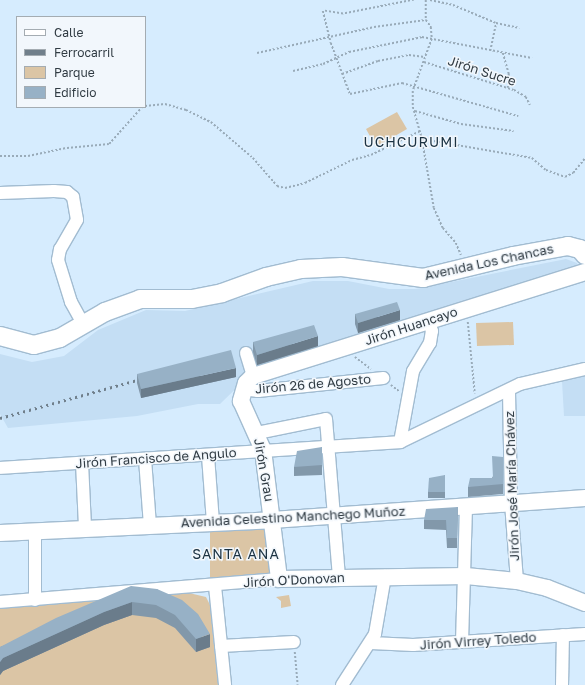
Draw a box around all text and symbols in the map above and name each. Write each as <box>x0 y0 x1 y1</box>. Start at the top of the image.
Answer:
legend <box>16 16 146 108</box>
text: Calle <box>54 25 83 40</box>
text: Ferrocarril <box>54 45 114 60</box>
street label: Jirón Sucre <box>446 53 518 89</box>
text: Parque <box>54 65 95 80</box>
text: Edificio <box>54 85 96 100</box>
district label: UCHCURUMI <box>363 134 459 150</box>
street label: Avenida Los Chancas <box>423 241 555 283</box>
street label: Jirón Huancayo <box>363 304 459 348</box>
street label: Jirón 26 de Agosto <box>254 371 372 397</box>
street label: Jirón José María Chávez <box>502 411 522 561</box>
street label: Jirón Grau <box>251 437 277 503</box>
street label: Jirón Francisco de Angulo <box>75 445 237 471</box>
street label: Avenida Celestino Manchego Muñoz <box>180 503 406 531</box>
district label: SANTA ANA <box>192 546 280 562</box>
street label: Jirón O'Donovan <box>243 570 345 590</box>
street label: Jirón Virrey Toledo <box>419 629 537 653</box>

